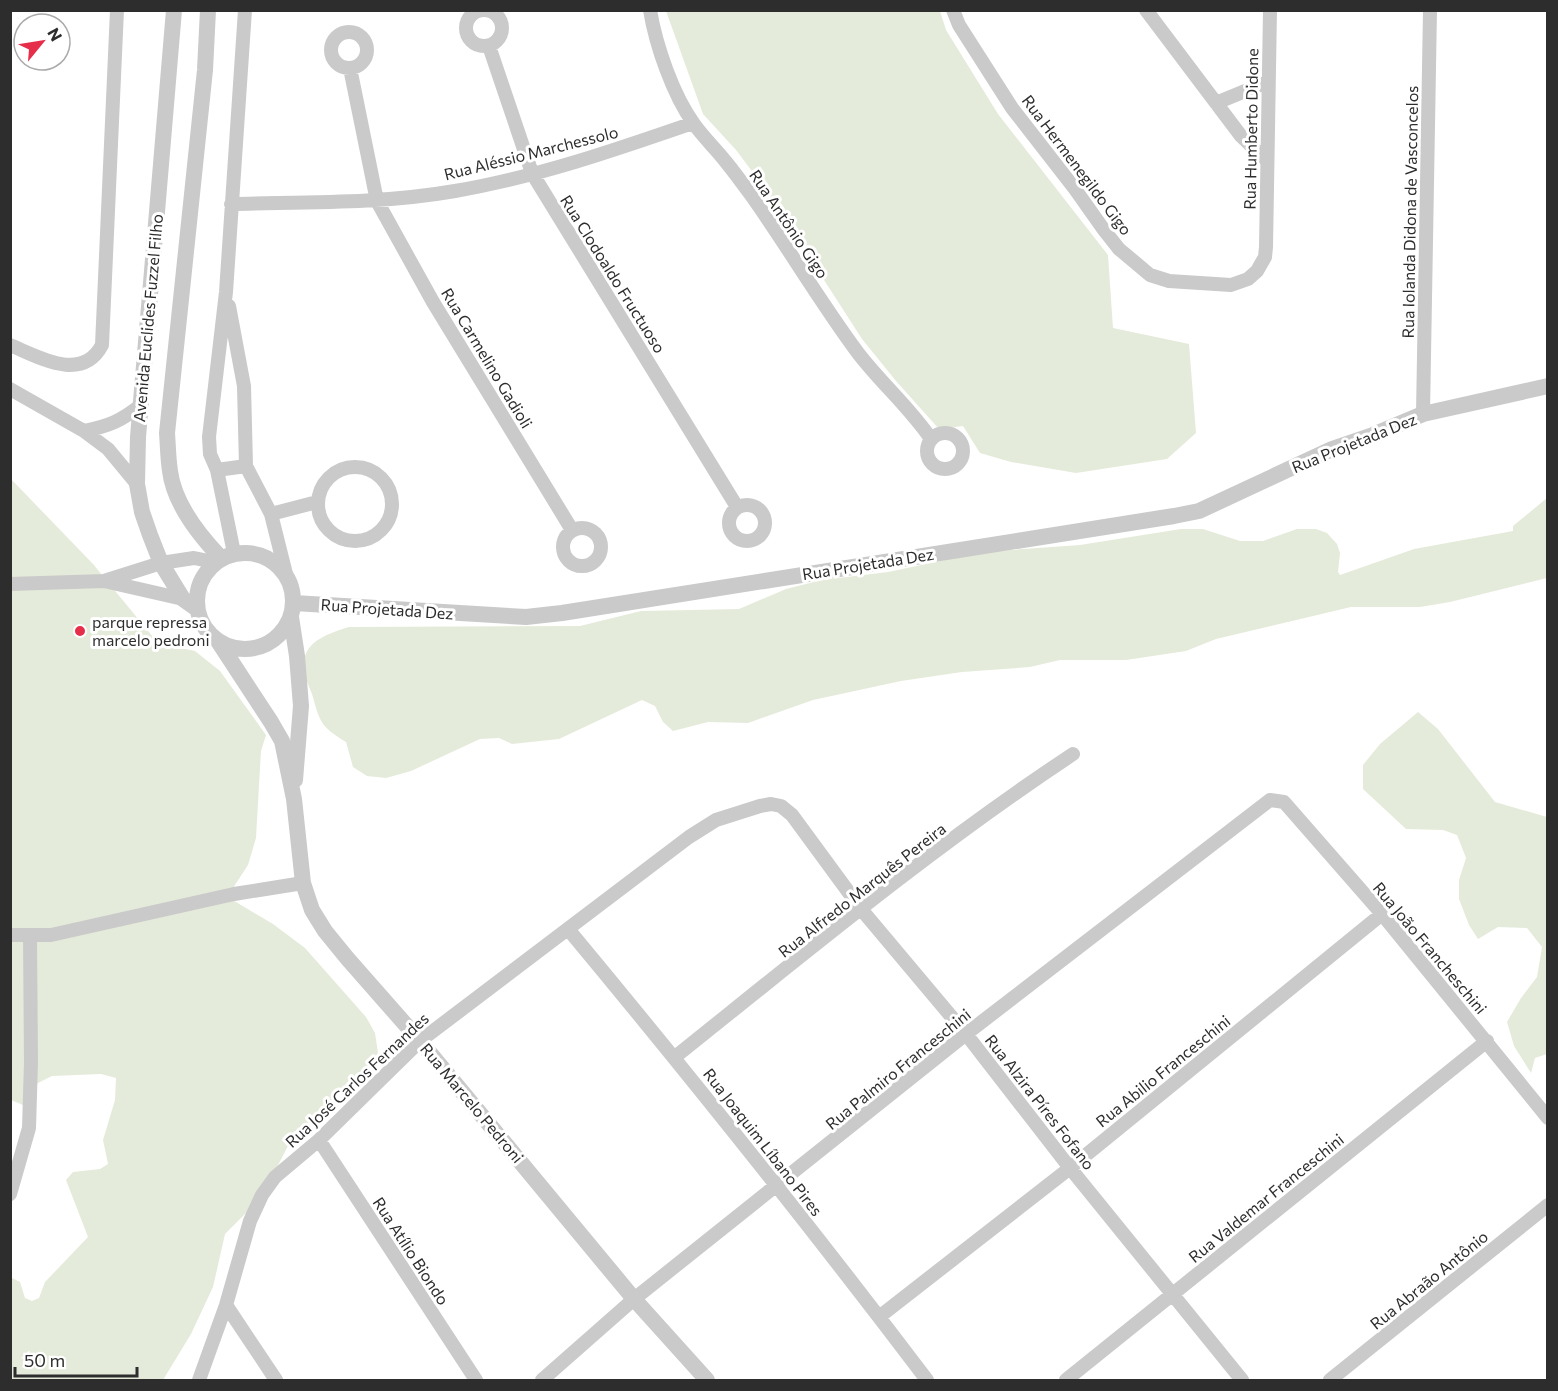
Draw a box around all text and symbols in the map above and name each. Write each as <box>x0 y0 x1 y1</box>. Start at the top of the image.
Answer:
north arrow <box>12 12 72 72</box>
text: N <box>44 24 67 44</box>
street label: Rua Humberto Didone <box>1240 48 1261 210</box>
street label: Rua Iolanda Didona de Vasconcelos <box>1398 85 1421 339</box>
street label: Rua Hermenegildo Gigo <box>1019 91 1136 238</box>
street label: Rua Aléssio Marchessolo <box>442 122 620 183</box>
street label: Rua Antônio Gigo <box>746 166 833 282</box>
street label: Rua Clodoaldo Fructuoso <box>557 191 670 356</box>
street label: Avenida Euclides Fuzzel Filho <box>129 213 166 423</box>
street label: Rua Carmelino Gadioli <box>438 284 537 431</box>
street label: Rua Projetada Dez <box>1289 409 1419 476</box>
street label: Rua Projetada Dez <box>801 544 935 583</box>
street label: Rua Projetada Dez <box>320 594 454 623</box>
place label: parque repressa marcelo pedroni <box>92 612 210 649</box>
marker: parque repressa marcelo pedroni <box>73 624 87 638</box>
street label: Rua Alfredo Marquês Pereira <box>774 818 949 961</box>
street label: Rua João Francheschini <box>1370 878 1491 1017</box>
street label: Rua Palmiro Franceschini <box>821 1004 974 1133</box>
street label: Rua José Carlos Fernandes <box>281 1008 432 1151</box>
street label: Rua Abilio Franceschini <box>1092 1011 1234 1131</box>
street label: Rua Alzira Píres Fofano <box>982 1030 1099 1173</box>
street label: Rua Marcelo Pedroni <box>417 1039 528 1166</box>
street label: Rua Joaquim Líbano Pires <box>700 1064 827 1219</box>
street label: Rua Valdemar Franceschini <box>1184 1129 1347 1266</box>
street label: Rua Atílio Biondo <box>369 1193 453 1308</box>
street label: Rua Abraão Antônio <box>1366 1226 1491 1333</box>
scale bar <box>15 1340 136 1378</box>
text: 50 m <box>24 1349 65 1371</box>

